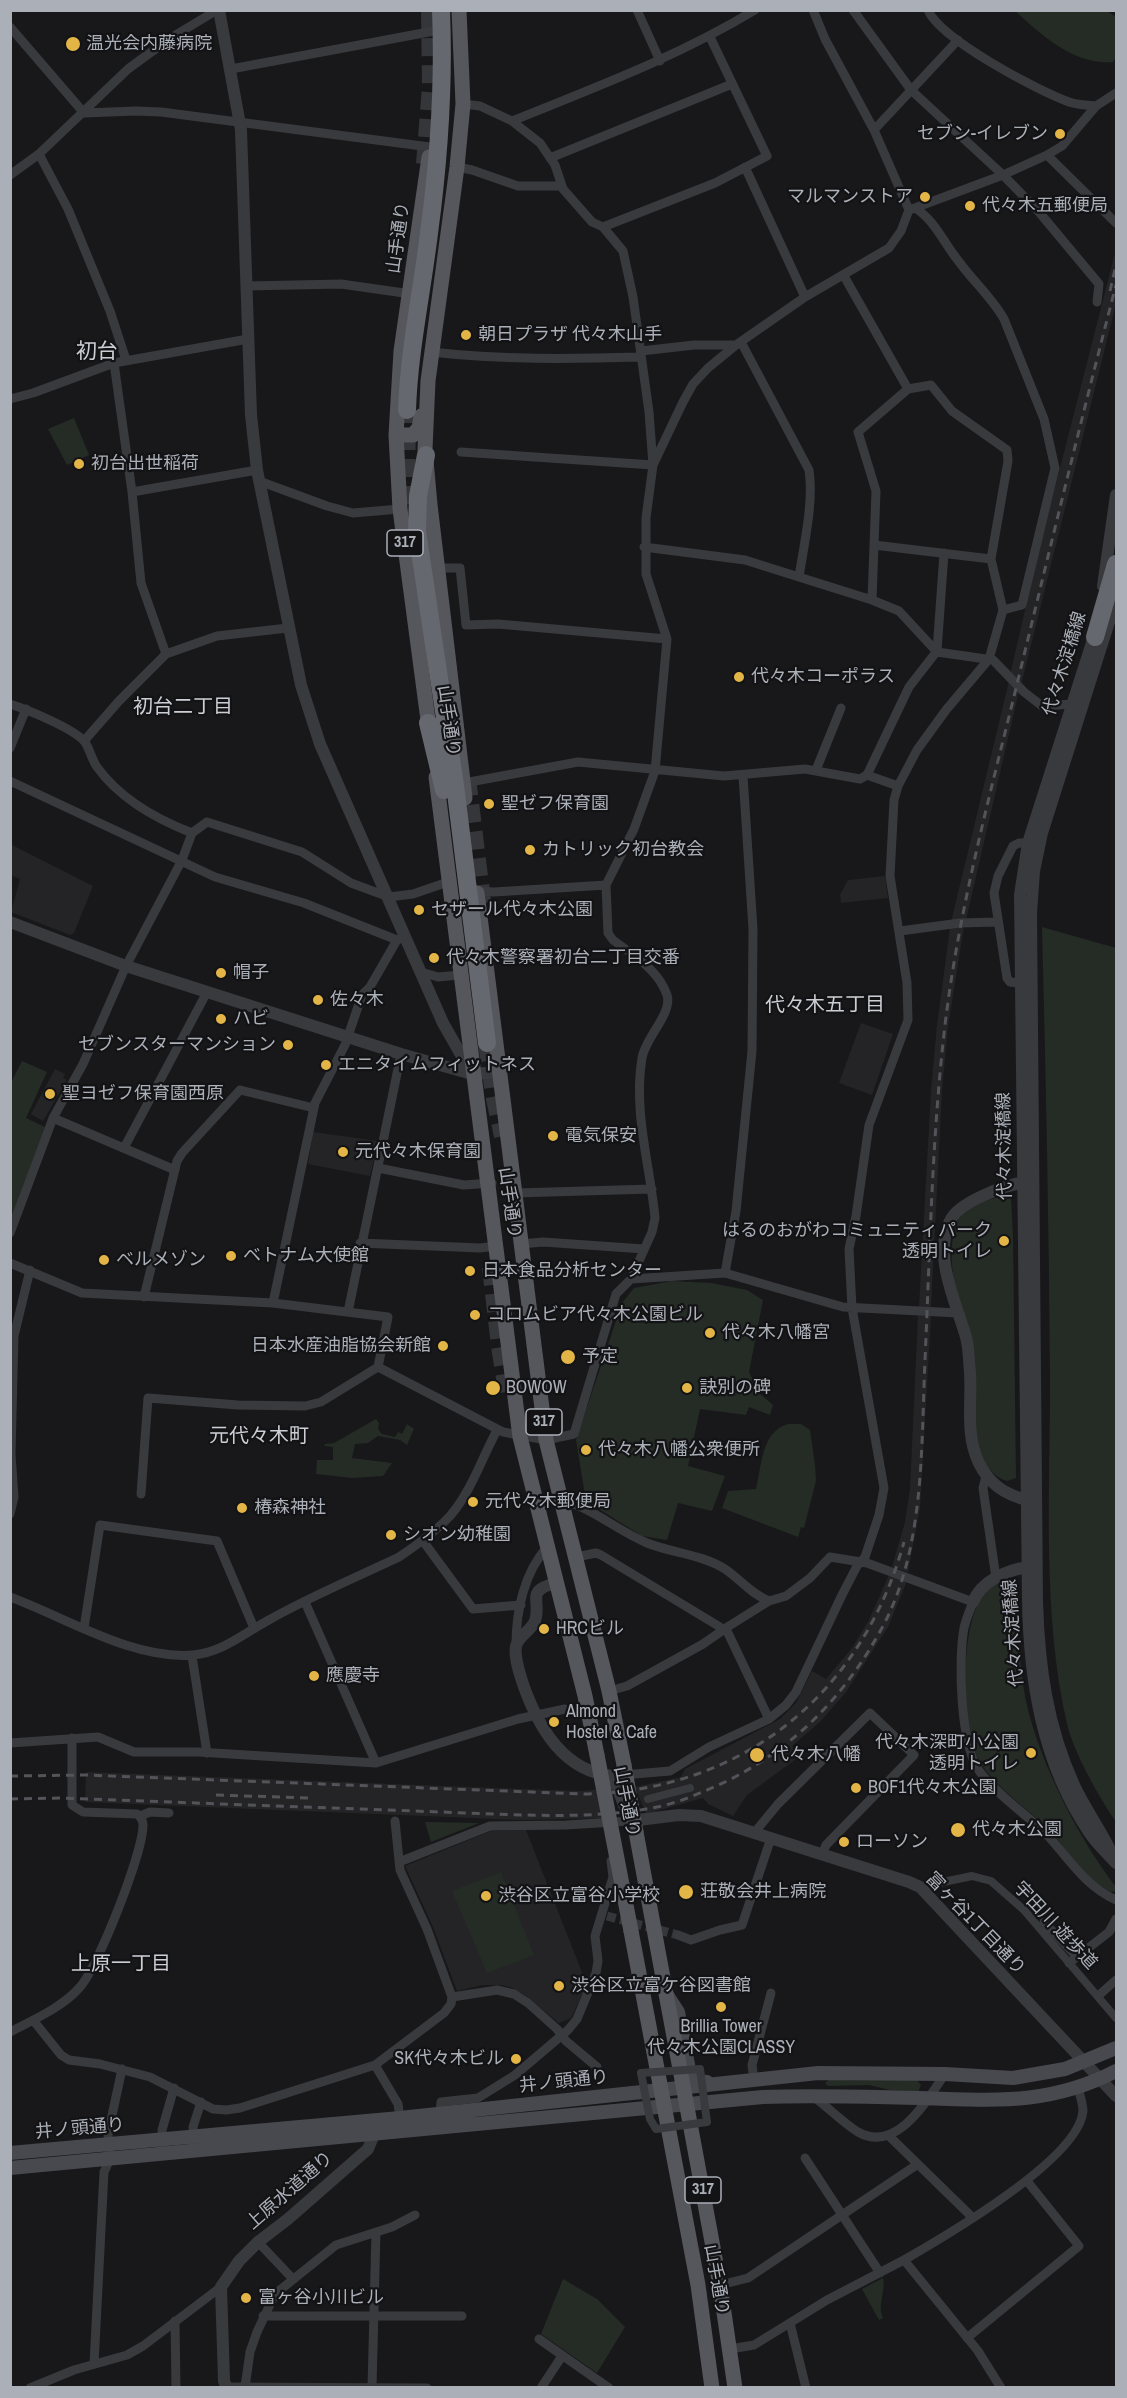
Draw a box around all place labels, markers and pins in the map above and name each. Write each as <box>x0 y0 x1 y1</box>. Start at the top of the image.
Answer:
place label: 温光会内藤病院 <box>86 33 212 55</box>
marker: 温光会内藤病院 <box>64 35 82 53</box>
place label: セブン-イレブン <box>917 123 1048 145</box>
marker: セブン-イレブン <box>1053 127 1067 141</box>
place label: マルマンストア <box>787 186 913 208</box>
marker: マルマンストア <box>918 190 932 204</box>
place label: 代々木五郵便局 <box>982 195 1108 217</box>
marker: 代々木五郵便局 <box>963 199 977 213</box>
place label: 朝日プラザ 代々木山手 <box>478 324 662 346</box>
marker: 朝日プラザ 代々木山手 <box>459 328 473 342</box>
place label: 初台出世稲荷 <box>91 453 199 475</box>
marker: 初台出世稲荷 <box>72 457 86 471</box>
place label: 代々木コーポラス <box>751 666 895 688</box>
marker: 代々木コーポラス <box>732 670 746 684</box>
place label: 聖ゼフ保育園 <box>501 793 609 815</box>
marker: 聖ゼフ保育園 <box>482 797 496 811</box>
place label: カトリック初台教会 <box>542 839 704 861</box>
marker: カトリック初台教会 <box>523 843 537 857</box>
place label: セザール代々木公園 <box>431 899 593 921</box>
marker: セザール代々木公園 <box>412 903 426 917</box>
place label: 代々木警察署初台二丁目交番 <box>446 947 680 969</box>
marker: 代々木警察署初台二丁目交番 <box>427 951 441 965</box>
place label: 帽子 <box>233 962 269 984</box>
marker: 帽子 <box>214 966 228 980</box>
place label: 佐々木 <box>330 989 384 1011</box>
marker: 佐々木 <box>311 993 325 1007</box>
place label: ハビ <box>233 1008 269 1030</box>
marker: ハビ <box>214 1012 228 1026</box>
place label: セブンスターマンション <box>78 1034 276 1056</box>
marker: セブンスターマンション <box>281 1038 295 1052</box>
place label: エニタイムフィットネス <box>338 1054 536 1076</box>
marker: エニタイムフィットネス <box>319 1058 333 1072</box>
place label: 聖ヨゼフ保育園西原 <box>62 1083 224 1105</box>
marker: 聖ヨゼフ保育園西原 <box>43 1087 57 1101</box>
place label: 電気保安 <box>565 1125 637 1147</box>
marker: 電気保安 <box>546 1129 560 1143</box>
place label: 元代々木保育園 <box>355 1141 481 1163</box>
marker: 元代々木保育園 <box>336 1145 350 1159</box>
place label: はるのおがわコミュニティパーク 透明トイレ <box>722 1220 992 1262</box>
marker: はるのおがわコミュニティパーク 透明トイレ <box>997 1234 1011 1248</box>
place label: ベトナム大使館 <box>243 1245 369 1267</box>
place label: ベルメゾン <box>116 1249 206 1271</box>
marker: ベトナム大使館 <box>224 1249 238 1263</box>
marker: ベルメゾン <box>97 1253 111 1267</box>
place label: 日本食品分析センター <box>482 1260 662 1282</box>
marker: 日本食品分析センター <box>463 1264 477 1278</box>
place label: コロムビア代々木公園ビル <box>487 1304 703 1326</box>
marker: コロムビア代々木公園ビル <box>468 1308 482 1322</box>
place label: 代々木八幡宮 <box>722 1322 830 1344</box>
marker: 代々木八幡宮 <box>703 1326 717 1340</box>
place label: 日本水産油脂協会新館 <box>251 1335 431 1357</box>
marker: 日本水産油脂協会新館 <box>436 1339 450 1353</box>
place label: 予定 <box>582 1346 618 1368</box>
marker: 予定 <box>559 1348 577 1366</box>
place label: BOWOW <box>506 1377 567 1399</box>
place label: 訣別の碑 <box>699 1377 771 1399</box>
marker: BOWOW <box>484 1379 502 1397</box>
marker: 訣別の碑 <box>680 1381 694 1395</box>
place label: 代々木八幡公衆便所 <box>598 1439 760 1461</box>
marker: 代々木八幡公衆便所 <box>579 1443 593 1457</box>
place label: 元代々木郵便局 <box>485 1491 611 1513</box>
marker: 元代々木郵便局 <box>466 1495 480 1509</box>
place label: 椿森神社 <box>254 1497 326 1519</box>
marker: 椿森神社 <box>235 1501 249 1515</box>
place label: シオン幼稚園 <box>403 1524 511 1546</box>
marker: シオン幼稚園 <box>384 1528 398 1542</box>
place label: HRCビル <box>556 1618 624 1640</box>
marker: HRCビル <box>537 1622 551 1636</box>
place label: 應慶寺 <box>326 1665 380 1687</box>
marker: 應慶寺 <box>307 1669 321 1683</box>
place label: Almond Hostel & Cafe <box>566 1701 657 1744</box>
marker: Almond Hostel & Cafe <box>547 1715 561 1729</box>
place label: 代々木深町小公園 透明トイレ <box>875 1732 1019 1774</box>
place label: 代々木八幡 <box>771 1744 861 1766</box>
marker: 代々木八幡 <box>748 1746 766 1764</box>
marker: 代々木深町小公園 透明トイレ <box>1024 1746 1038 1760</box>
place label: BOF1代々木公園 <box>868 1777 997 1799</box>
marker: BOF1代々木公園 <box>849 1781 863 1795</box>
place label: 代々木公園 <box>972 1819 1062 1841</box>
marker: 代々木公園 <box>949 1821 967 1839</box>
place label: ローソン <box>856 1831 928 1853</box>
marker: ローソン <box>837 1835 851 1849</box>
place label: 荘敬会井上病院 <box>700 1881 826 1903</box>
marker: 荘敬会井上病院 <box>677 1883 695 1901</box>
place label: 渋谷区立富谷小学校 <box>498 1885 660 1907</box>
marker: 渋谷区立富谷小学校 <box>479 1889 493 1903</box>
place label: 渋谷区立富ケ谷図書館 <box>571 1975 751 1997</box>
marker: 渋谷区立富ケ谷図書館 <box>552 1979 566 1993</box>
marker: Brillia Tower 代々木公園CLASSY <box>714 2000 728 2014</box>
place label: Brillia Tower 代々木公園CLASSY <box>647 2016 795 2058</box>
place label: SK代々木ビル <box>394 2048 504 2070</box>
marker: SK代々木ビル <box>509 2052 523 2066</box>
place label: 富ヶ谷小川ビル <box>258 2287 384 2309</box>
marker: 富ヶ谷小川ビル <box>239 2291 253 2305</box>

